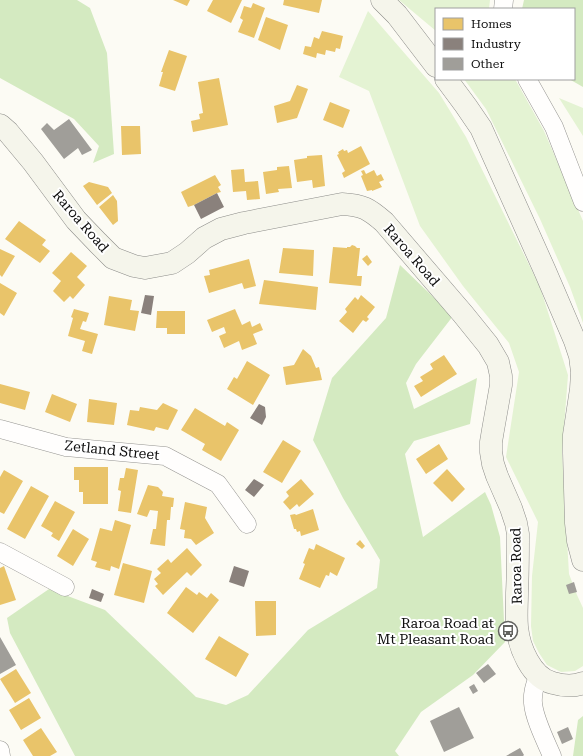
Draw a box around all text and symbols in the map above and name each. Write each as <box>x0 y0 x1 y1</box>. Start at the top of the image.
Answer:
legend <box>435 8 575 80</box>
text: Homes <box>471 17 512 31</box>
text: Industry <box>471 37 522 51</box>
text: Other <box>471 57 504 71</box>
street label: Raroa Road <box>50 187 112 255</box>
street label: Raroa Road <box>381 221 443 289</box>
street label: Zetland Street <box>64 437 160 463</box>
street label: Raroa Road <box>507 527 525 605</box>
place label: Raroa Road at Mt Pleasant Road <box>377 615 494 647</box>
bus stop icon: Raroa Road at Mt Pleasant Road <box>497 620 519 642</box>

